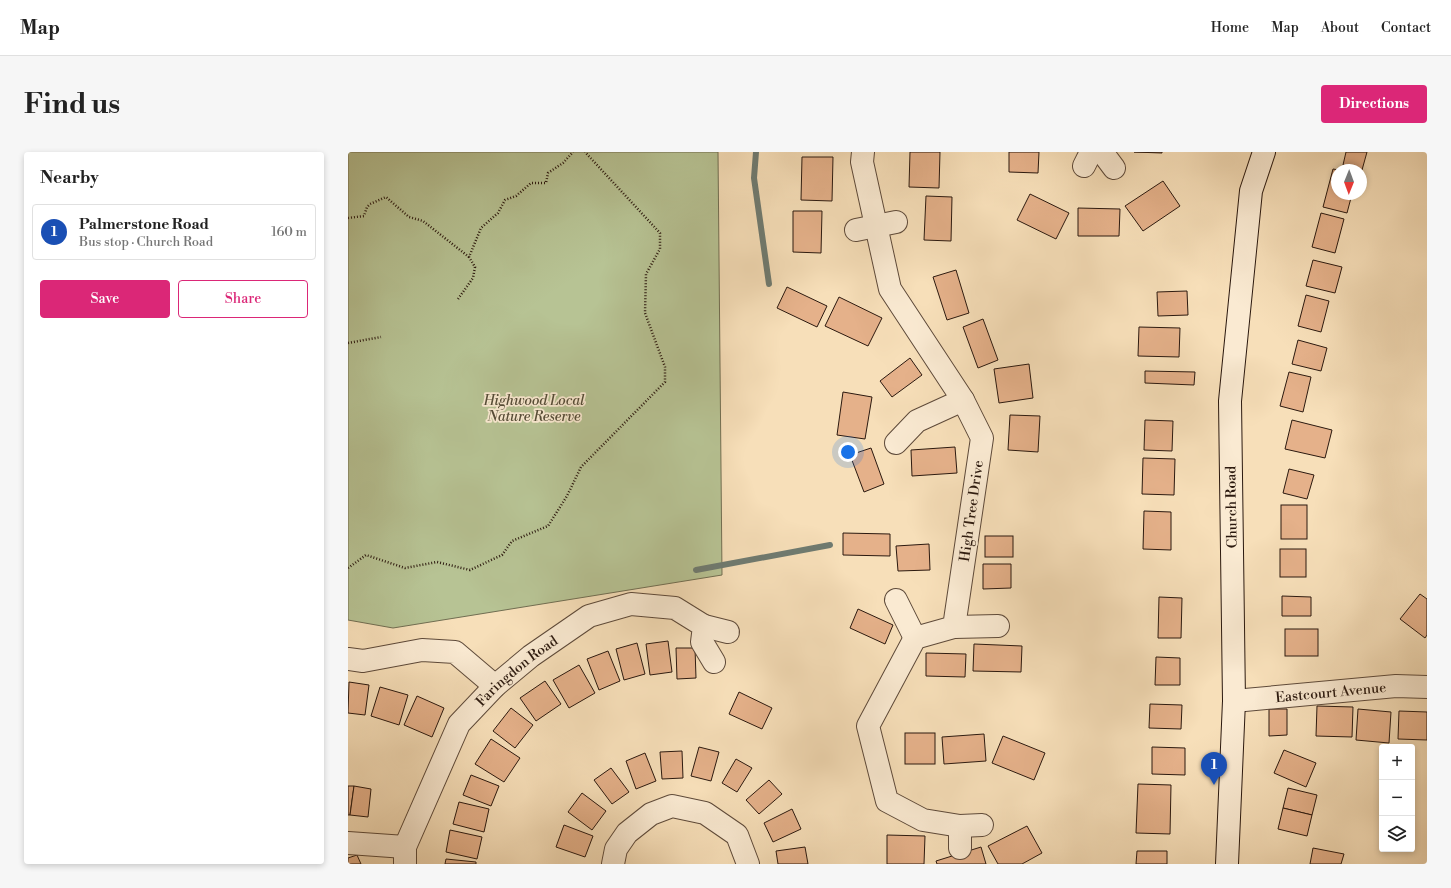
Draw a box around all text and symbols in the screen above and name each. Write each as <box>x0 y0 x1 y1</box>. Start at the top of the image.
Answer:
text: Map <box>20 16 60 40</box>
text: Home <box>1211 19 1249 37</box>
text: Map <box>1271 19 1299 37</box>
text: About <box>1321 19 1359 37</box>
text: Contact <box>1381 19 1431 37</box>
button: Directions <box>1321 85 1427 123</box>
text: Find us <box>24 87 120 122</box>
north arrow <box>1331 164 1367 200</box>
text: Nearby <box>40 167 99 189</box>
text: Palmerstone Road <box>79 215 209 234</box>
text: 1 <box>51 224 57 240</box>
text: 160 m <box>271 224 307 240</box>
text: Bus stop · Church Road <box>79 234 213 250</box>
button: Save <box>40 280 170 318</box>
button: Share <box>178 280 308 318</box>
park label: Highwood Local Nature Reserve <box>482 392 585 426</box>
your location <box>838 442 858 462</box>
street label: High Tree Drive <box>956 459 988 563</box>
street label: Church Road <box>1222 466 1242 548</box>
street label: Faringdon Road <box>472 632 562 711</box>
street label: Eastcourt Avenue <box>1274 679 1387 707</box>
map controls <box>1379 744 1415 852</box>
button: + <box>1379 744 1415 780</box>
pin: 1 <box>1201 752 1227 785</box>
button: − <box>1379 780 1415 816</box>
button: layers <box>1379 816 1415 852</box>

